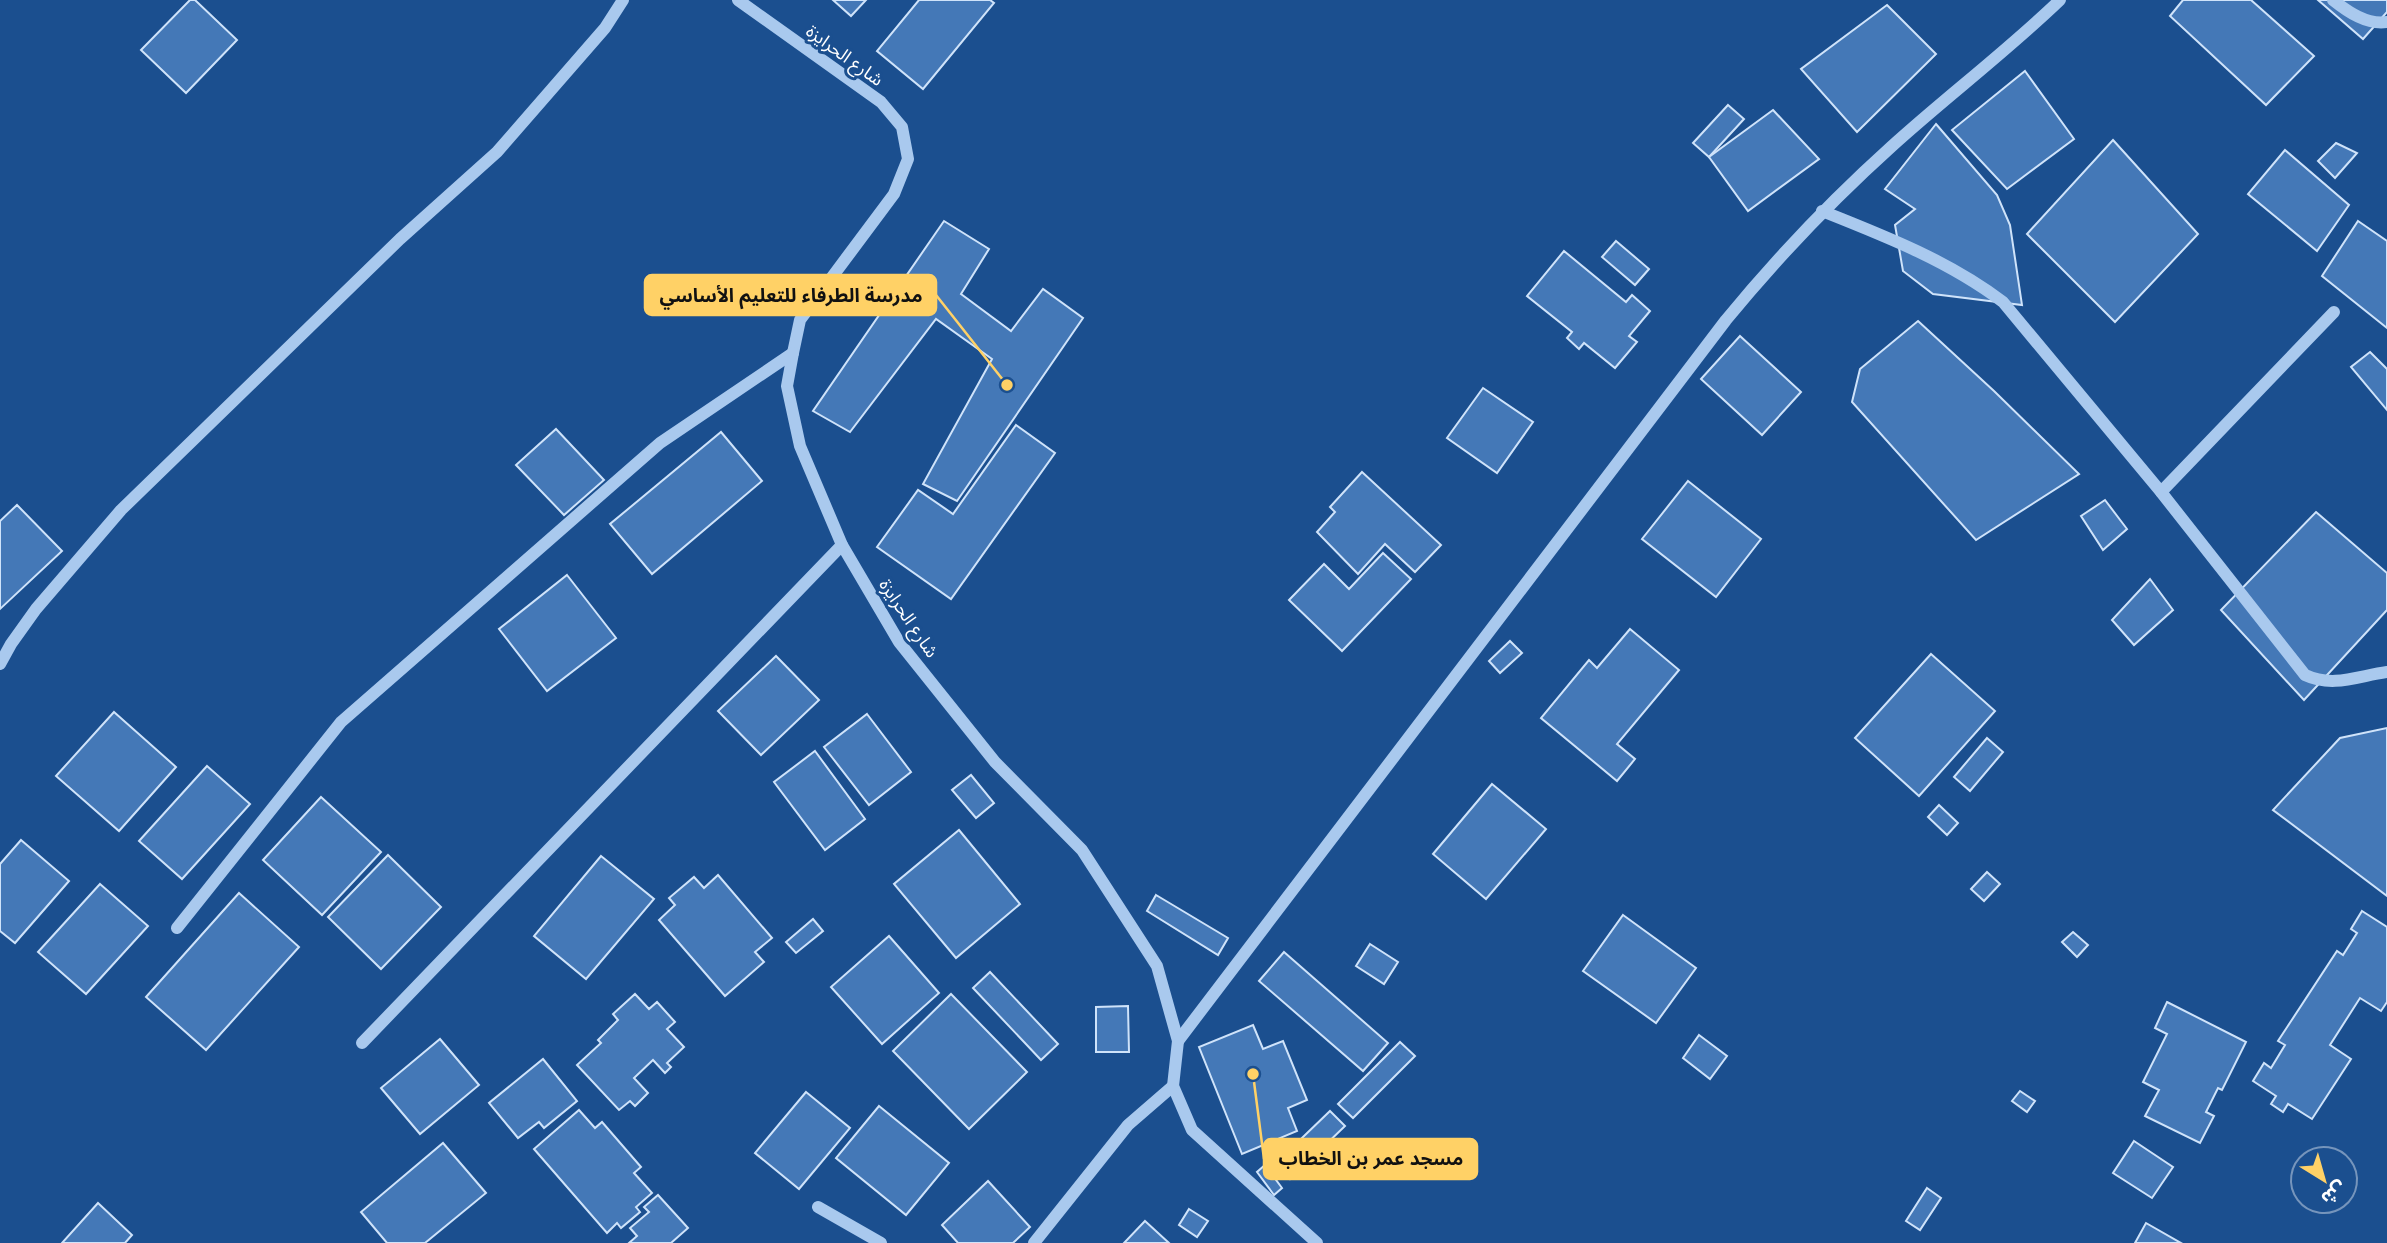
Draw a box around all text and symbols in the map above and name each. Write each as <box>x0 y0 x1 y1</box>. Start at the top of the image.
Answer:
street label: شارع الحرايزة <box>800 19 888 93</box>
callout: مدرسة الطرفاء للتعليم الأساسي <box>645 275 936 315</box>
text: مدرسة الطرفاء للتعليم الأساسي <box>659 283 923 310</box>
street label: شارع الحرايزة <box>872 574 944 664</box>
callout: مسجد عمر بن الخطاب <box>1264 1139 1477 1179</box>
north arrow <box>2289 1145 2359 1215</box>
text: مسجد عمر بن الخطاب <box>1279 1146 1463 1170</box>
text: ش <box>2317 1176 2352 1211</box>

